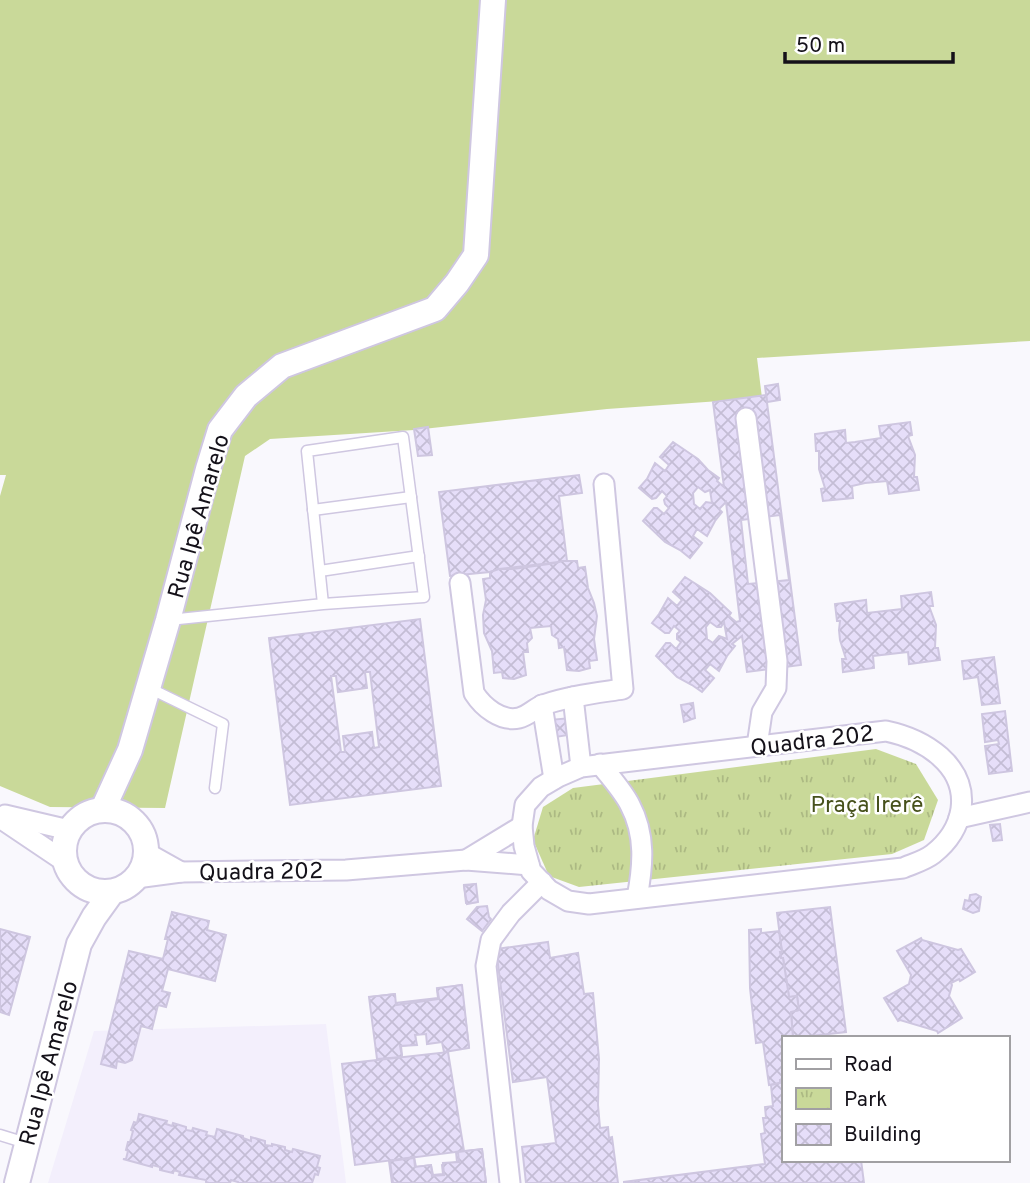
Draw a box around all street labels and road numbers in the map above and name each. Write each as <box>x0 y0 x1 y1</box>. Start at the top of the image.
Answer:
street label: Rua Ipê Amarelo <box>163 431 238 602</box>
street label: Quadra 202 <box>749 721 876 764</box>
street label: Quadra 202 <box>199 858 323 889</box>
street label: Rua Ipê Amarelo <box>14 978 86 1149</box>

